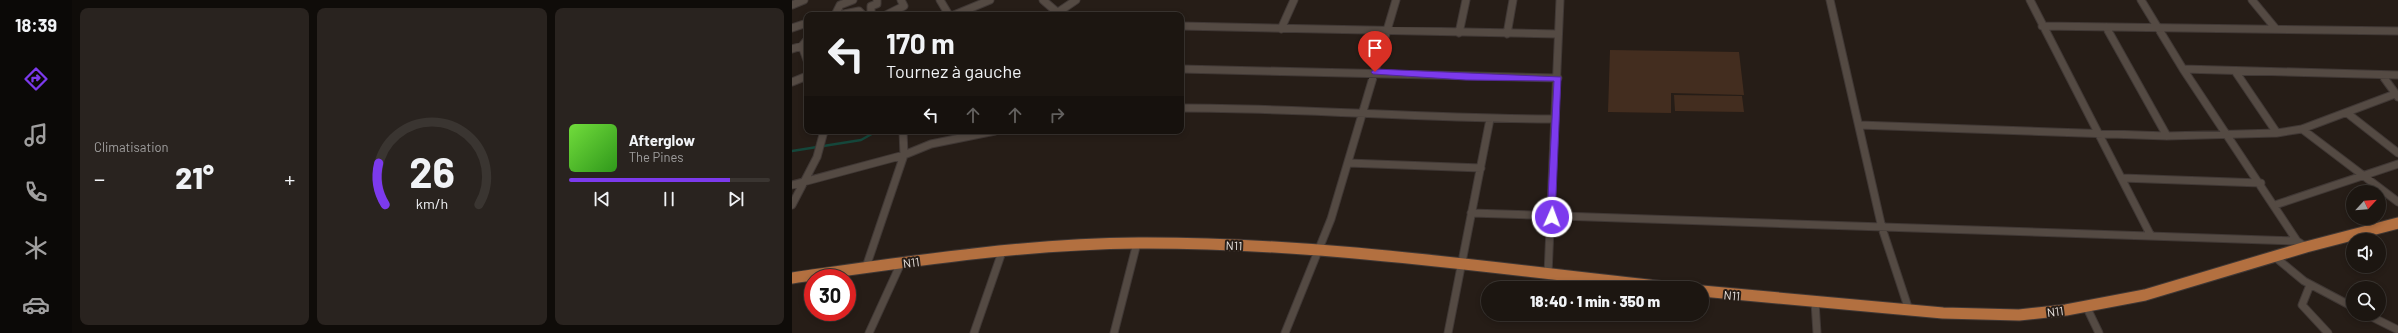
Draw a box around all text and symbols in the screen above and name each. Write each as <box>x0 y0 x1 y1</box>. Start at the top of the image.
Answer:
text: 18:39 <box>15 14 57 36</box>
text: 170 m <box>886 26 955 60</box>
icon: left <box>820 28 872 80</box>
pin <box>1358 31 1392 72</box>
icon: arrive <box>1364 37 1386 59</box>
text: Tournez à gauche <box>886 60 1022 82</box>
icon: directions <box>22 65 50 93</box>
icon: left <box>920 104 942 126</box>
icon: ahead <box>962 104 984 126</box>
icon: ahead <box>1004 104 1026 126</box>
icon: right <box>1046 104 1068 126</box>
icon: music <box>22 121 50 149</box>
text: Afterglow <box>629 131 695 149</box>
text: Climatisation <box>94 139 169 155</box>
text: 26 <box>409 145 455 195</box>
text: The Pines <box>629 149 684 165</box>
text: 21° <box>175 159 214 195</box>
text: − <box>94 165 105 191</box>
text: + <box>284 165 295 191</box>
icon: phone <box>22 178 50 206</box>
north arrow <box>2346 185 2386 225</box>
map controls <box>2346 185 2386 321</box>
icon: previous <box>591 188 613 210</box>
icon: pause <box>658 188 680 210</box>
icon: next <box>725 188 747 210</box>
text: km/h <box>416 194 448 211</box>
position arrow <box>1531 196 1573 238</box>
button: sound <box>2346 233 2386 273</box>
icon: climate <box>22 234 50 262</box>
street label: N11 <box>1225 238 1243 252</box>
street label: N11 <box>902 254 920 270</box>
speed limit sign: 30 <box>804 269 856 321</box>
button: search <box>2346 281 2386 321</box>
street label: N11 <box>1723 287 1741 303</box>
icon: car <box>22 291 50 319</box>
text: 18:40 · 1 min · 350 m <box>1530 292 1660 310</box>
street label: N11 <box>2046 303 2064 319</box>

